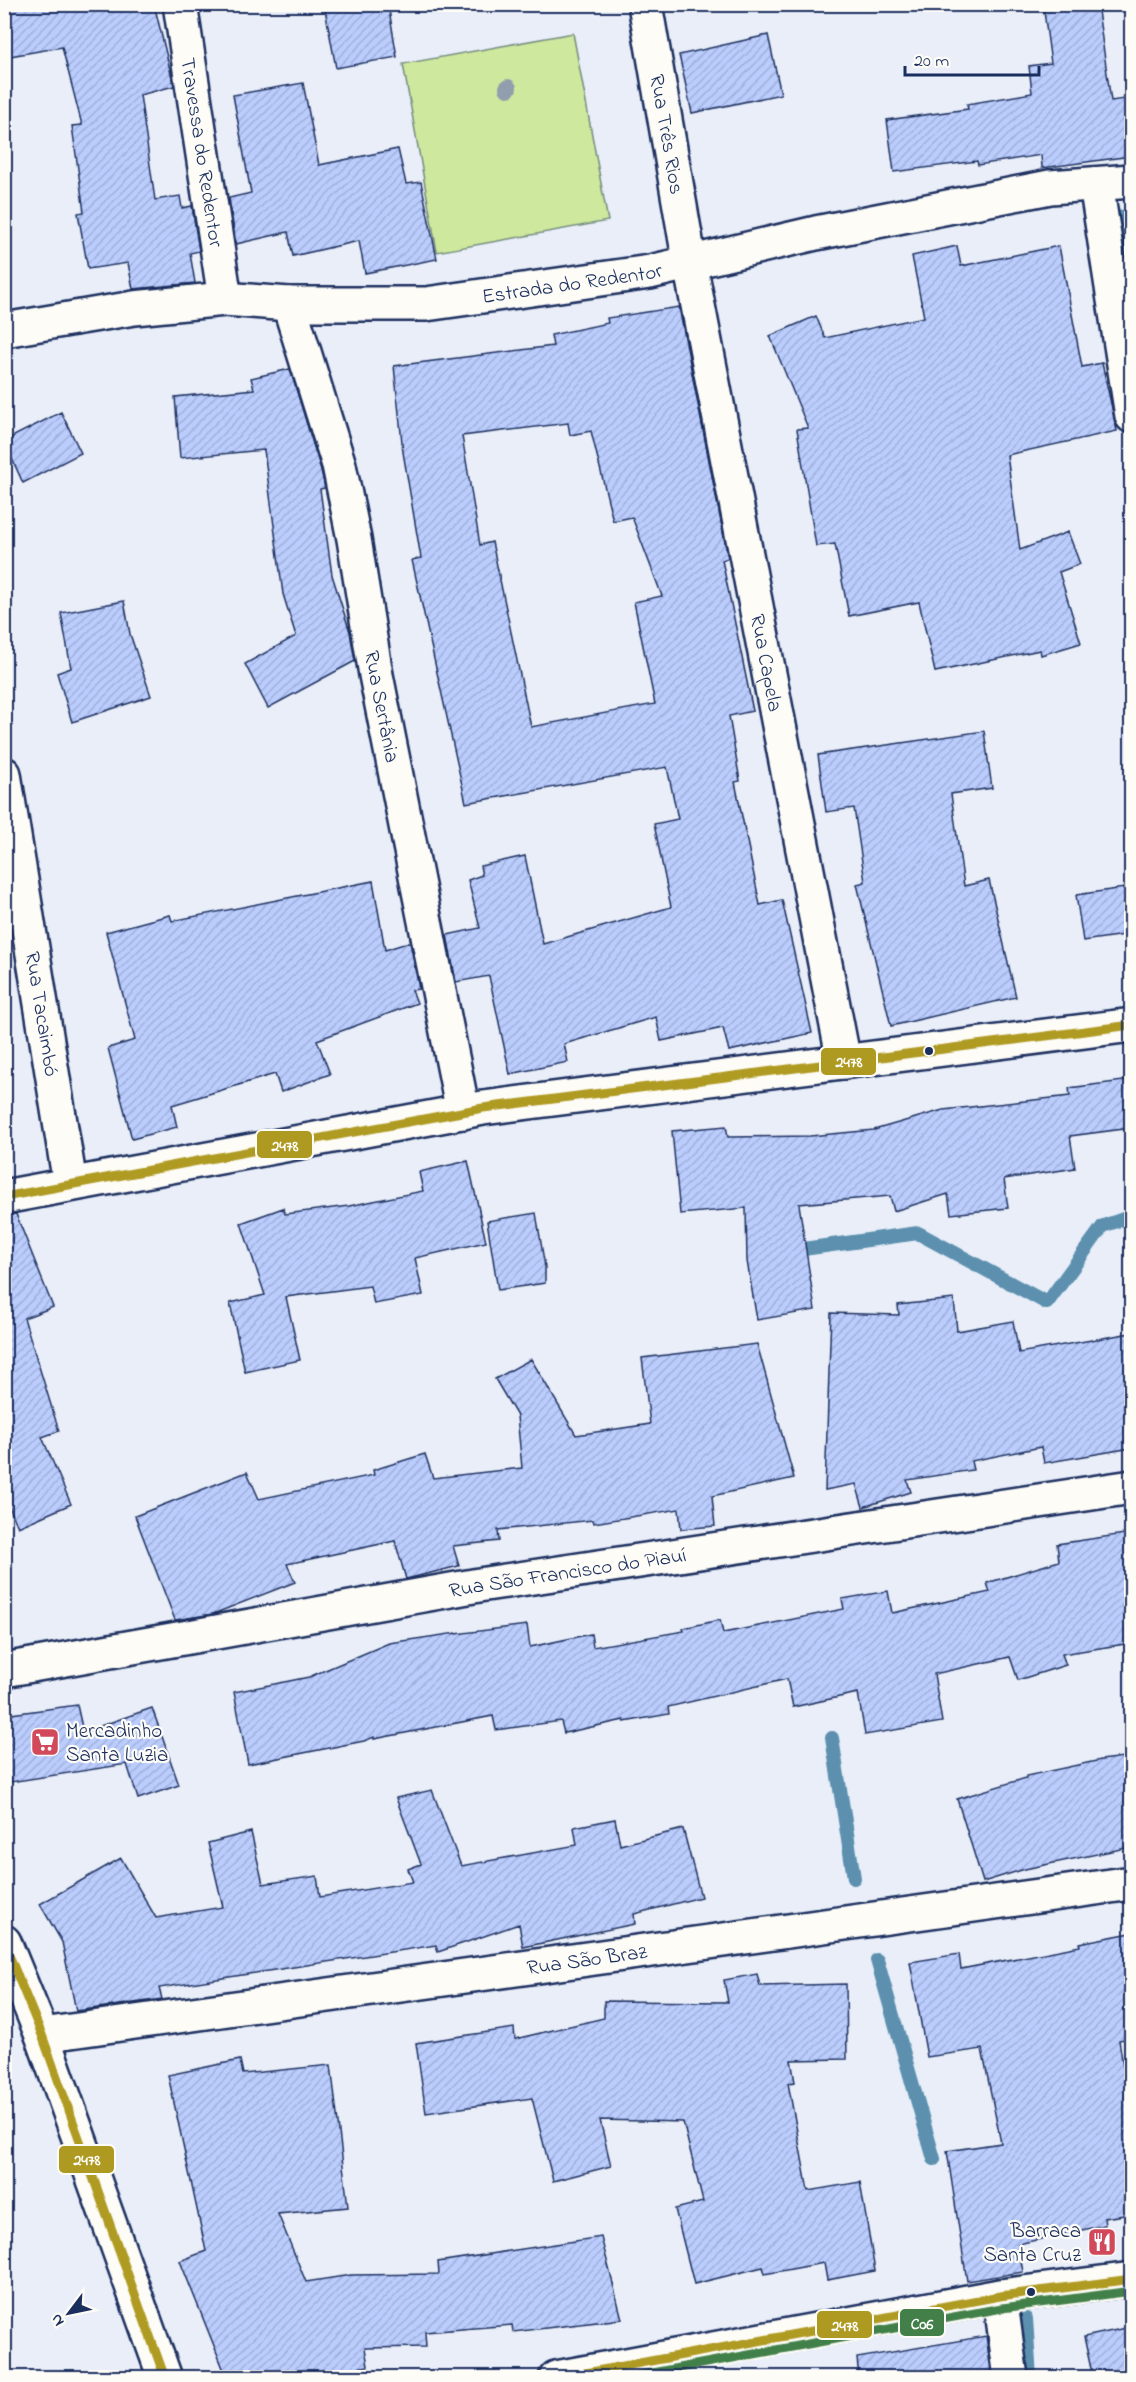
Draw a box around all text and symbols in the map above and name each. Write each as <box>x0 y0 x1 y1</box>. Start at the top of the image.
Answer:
scale bar <box>905 39 1038 77</box>
text: 20 m <box>914 49 949 75</box>
street label: Travessa do Redentor <box>171 56 230 250</box>
street label: Rua Três Rios <box>640 72 691 197</box>
street label: Estrada do Redentor <box>480 256 666 313</box>
street label: Rua Capela <box>741 612 789 714</box>
street label: Rua Sertânia <box>355 649 406 765</box>
street label: Rua Tacaimbó <box>16 949 66 1079</box>
unlabelled marker <box>923 1045 935 1057</box>
line badge: 2478 <box>820 1047 877 1076</box>
text: 2478 <box>834 1051 863 1075</box>
line badge: 2478 <box>256 1130 313 1159</box>
text: 2478 <box>270 1135 299 1159</box>
street label: Rua São Francisco do Piauí <box>447 1541 689 1607</box>
place label: Mercadinho Santa Luzia <box>66 1717 168 1771</box>
supermarket icon: Mercadinho Santa Luzia <box>29 1726 61 1758</box>
street label: Rua São Braz <box>525 1938 649 1984</box>
line badge: 2478 <box>58 2145 115 2174</box>
text: 2478 <box>72 2149 101 2173</box>
place label: Barraca Santa Cruz <box>983 2217 1081 2271</box>
restaurant icon: Barraca Santa Cruz <box>1086 2226 1118 2258</box>
north arrow <box>39 2283 99 2343</box>
unlabelled marker <box>1025 2286 1037 2298</box>
line badge: C06 <box>899 2308 945 2337</box>
text: N <box>45 2309 71 2331</box>
line badge: 2478 <box>816 2310 873 2339</box>
text: C06 <box>911 2313 934 2337</box>
text: 2478 <box>830 2315 859 2339</box>

